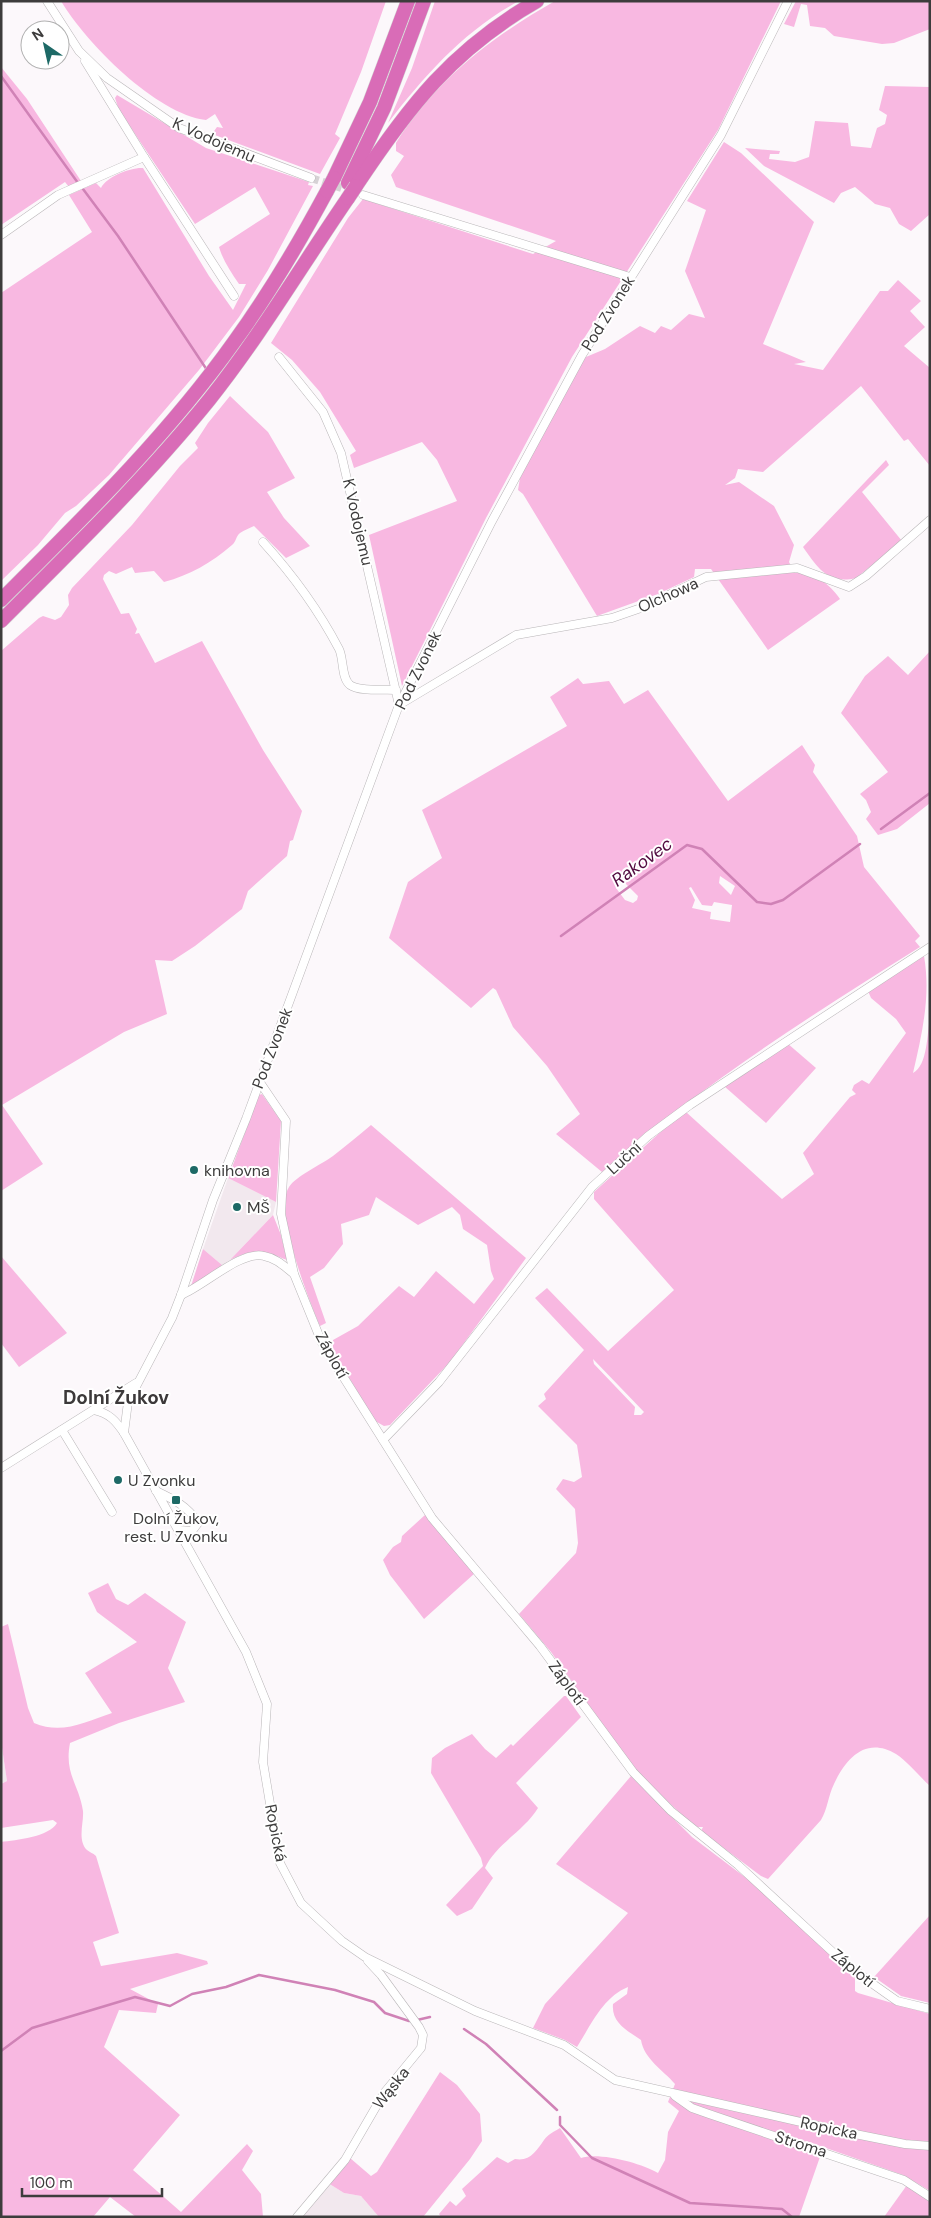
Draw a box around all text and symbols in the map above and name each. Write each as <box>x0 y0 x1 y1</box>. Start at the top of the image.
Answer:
north arrow <box>20 20 70 70</box>
text: N <box>28 24 47 45</box>
street label: K Vodojemu <box>169 112 259 168</box>
street label: Pod Zvonek <box>577 271 639 355</box>
street label: K Vodojemu <box>338 476 378 568</box>
street label: Olchowa <box>634 572 702 618</box>
street label: Pod Zvonek <box>390 627 446 713</box>
water label: Rakovec <box>607 832 677 892</box>
street label: Pod Zvonek <box>247 1005 297 1091</box>
street label: Luční <box>602 1137 646 1179</box>
place label: knihovna <box>204 1160 270 1181</box>
marker: knihovna <box>188 1164 200 1176</box>
place label: MŠ <box>247 1197 270 1218</box>
marker: MŠ <box>231 1201 243 1213</box>
street label: Záplotí <box>311 1328 354 1382</box>
district label: Dolní Žukov <box>63 1385 169 1410</box>
place label: U Zvonku <box>128 1470 195 1491</box>
marker: U Zvonku <box>112 1474 124 1486</box>
marker: Dolní Žukov, rest. U Zvonku <box>170 1494 182 1506</box>
place label: Dolní Žukov, rest. U Zvonku <box>124 1508 228 1547</box>
street label: Záplotí <box>544 1657 590 1710</box>
street label: Ropická <box>260 1802 292 1864</box>
street label: Záplotí <box>827 1944 879 1992</box>
street label: Wąska <box>368 2063 414 2113</box>
street label: Ropicka <box>798 2112 860 2144</box>
street label: Stroma <box>772 2126 830 2162</box>
scale bar <box>22 2166 162 2198</box>
text: 100 m <box>30 2173 73 2193</box>

